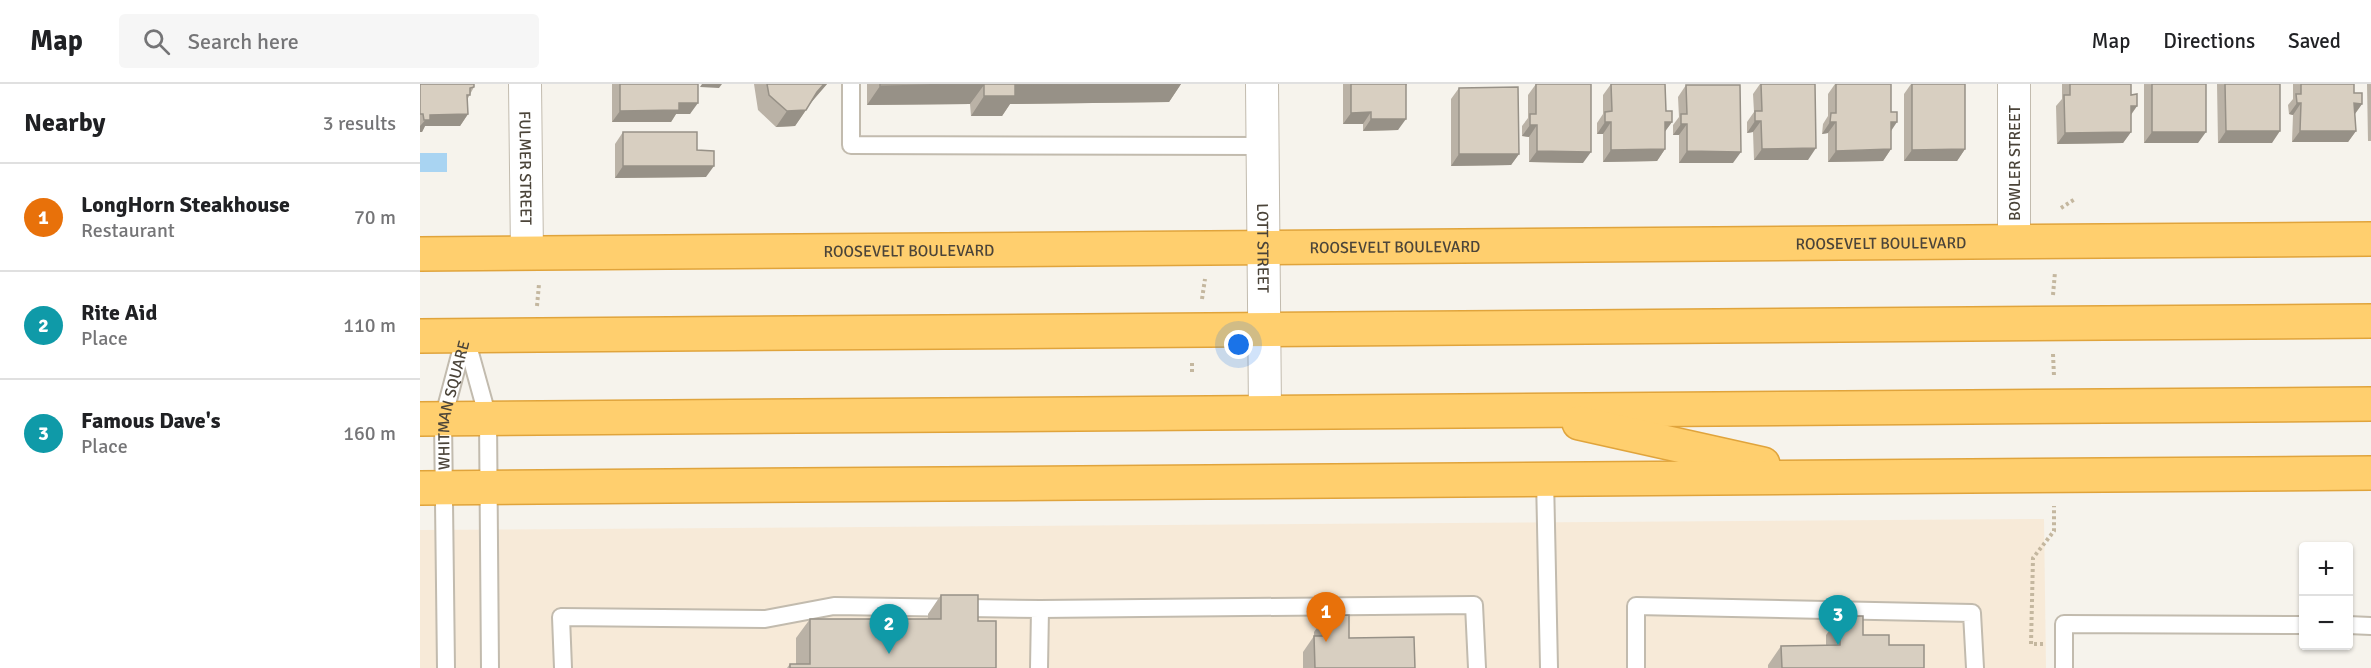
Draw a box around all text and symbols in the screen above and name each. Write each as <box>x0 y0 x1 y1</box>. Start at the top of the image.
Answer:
search box <box>119 14 539 68</box>
text: Map <box>30 24 83 58</box>
icon: search <box>140 25 173 58</box>
text: Search here <box>188 28 299 55</box>
text: Map <box>2092 28 2130 54</box>
text: Directions <box>2163 28 2255 54</box>
text: Saved <box>2288 28 2341 54</box>
street label: BOWLER STREET <box>2005 105 2025 221</box>
text: Nearby <box>24 107 105 139</box>
text: 3 results <box>323 111 396 136</box>
street label: FULMER STREET <box>514 111 536 225</box>
text: LongHorn Steakhouse <box>81 191 290 218</box>
street label: LOTT STREET <box>1252 203 1273 293</box>
text: 1 <box>38 205 49 230</box>
text: 70 m <box>354 205 396 230</box>
text: Restaurant <box>81 218 175 243</box>
street label: ROOSEVELT BOULEVARD <box>1795 233 1967 254</box>
street label: ROOSEVELT BOULEVARD <box>1309 237 1481 258</box>
street label: ROOSEVELT BOULEVARD <box>823 241 995 262</box>
text: Rite Aid <box>81 299 157 326</box>
text: 2 <box>38 313 49 338</box>
text: 110 m <box>343 313 396 338</box>
text: Place <box>81 326 128 351</box>
your location <box>1224 330 1253 359</box>
street label: WHITMAN SQUARE <box>434 338 474 470</box>
text: Famous Dave's <box>81 407 221 434</box>
text: 3 <box>38 421 49 446</box>
text: 160 m <box>343 421 396 446</box>
text: Place <box>81 434 128 459</box>
map controls <box>2299 542 2353 650</box>
button: + <box>2299 542 2353 596</box>
pin: 1 <box>1306 592 1346 642</box>
pin: 3 <box>1818 596 1858 645</box>
button: − <box>2299 596 2353 650</box>
pin: 2 <box>870 604 908 654</box>

